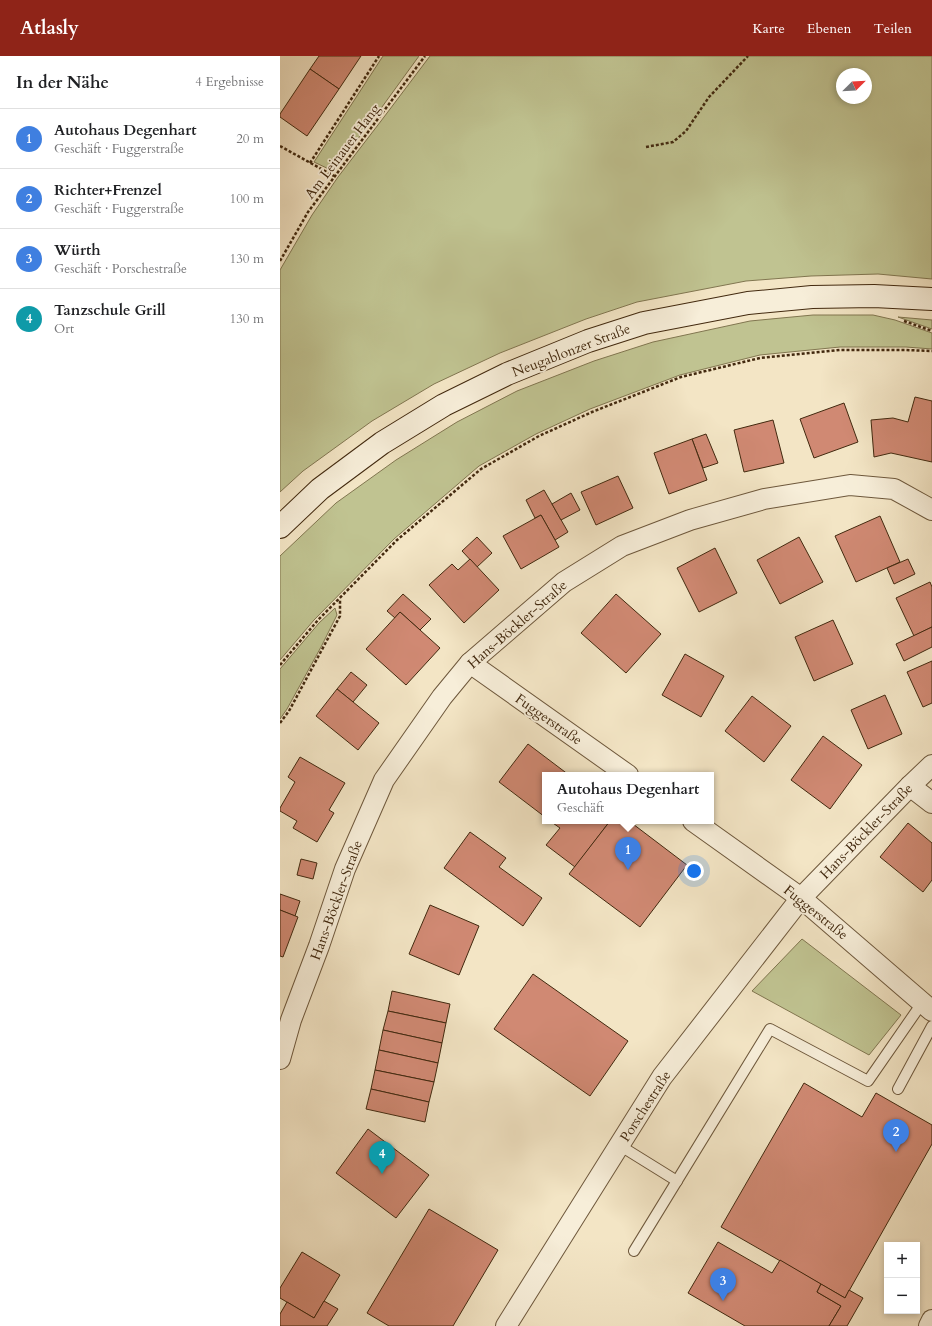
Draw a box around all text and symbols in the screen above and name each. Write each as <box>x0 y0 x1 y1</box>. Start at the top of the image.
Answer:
text: Atlasly <box>20 15 79 41</box>
text: Karte <box>752 19 785 38</box>
text: Ebenen <box>807 19 852 38</box>
text: Teilen <box>874 19 912 38</box>
north arrow <box>836 68 872 104</box>
text: In der Nähe <box>16 71 109 94</box>
text: 4 Ergebnisse <box>195 73 264 91</box>
street label: Am Leinauer Hang <box>300 100 385 203</box>
text: Autohaus Degenhart <box>54 120 197 140</box>
text: 1 <box>26 130 32 148</box>
text: 20 m <box>236 130 264 148</box>
text: Geschäft · Fuggerstraße <box>54 140 184 158</box>
text: Richter+Frenzel <box>54 180 162 200</box>
text: 2 <box>26 190 32 208</box>
text: 100 m <box>230 190 264 208</box>
text: Geschäft · Fuggerstraße <box>54 200 184 218</box>
text: Würth <box>54 240 101 260</box>
text: 3 <box>26 250 32 268</box>
text: 130 m <box>230 250 264 268</box>
text: Geschäft · Porschestraße <box>54 260 187 278</box>
text: Tanzschule Grill <box>54 300 166 320</box>
text: 4 <box>26 310 32 328</box>
text: 130 m <box>230 310 264 328</box>
street label: Neugablonzer Straße <box>509 319 633 382</box>
text: Ort <box>54 320 74 338</box>
street label: Hans-Böckler-Straße <box>463 576 571 673</box>
street label: Fuggerstraße <box>511 689 586 749</box>
popup <box>542 772 714 824</box>
text: Autohaus Degenhart <box>557 779 699 799</box>
street label: Hans-Böckler-Straße <box>816 779 917 883</box>
text: Geschäft <box>557 799 604 817</box>
pin: 1 <box>615 837 641 870</box>
street label: Hans-Böckler-Straße <box>306 838 367 963</box>
your location <box>684 861 704 881</box>
street label: Fuggerstraße <box>779 881 852 944</box>
street label: Porschestraße <box>615 1067 675 1145</box>
pin: 2 <box>883 1119 909 1152</box>
pin: 4 <box>369 1141 395 1174</box>
map controls <box>884 1242 920 1314</box>
button: + <box>884 1242 920 1278</box>
pin: 3 <box>710 1268 736 1301</box>
button: − <box>884 1278 920 1314</box>

